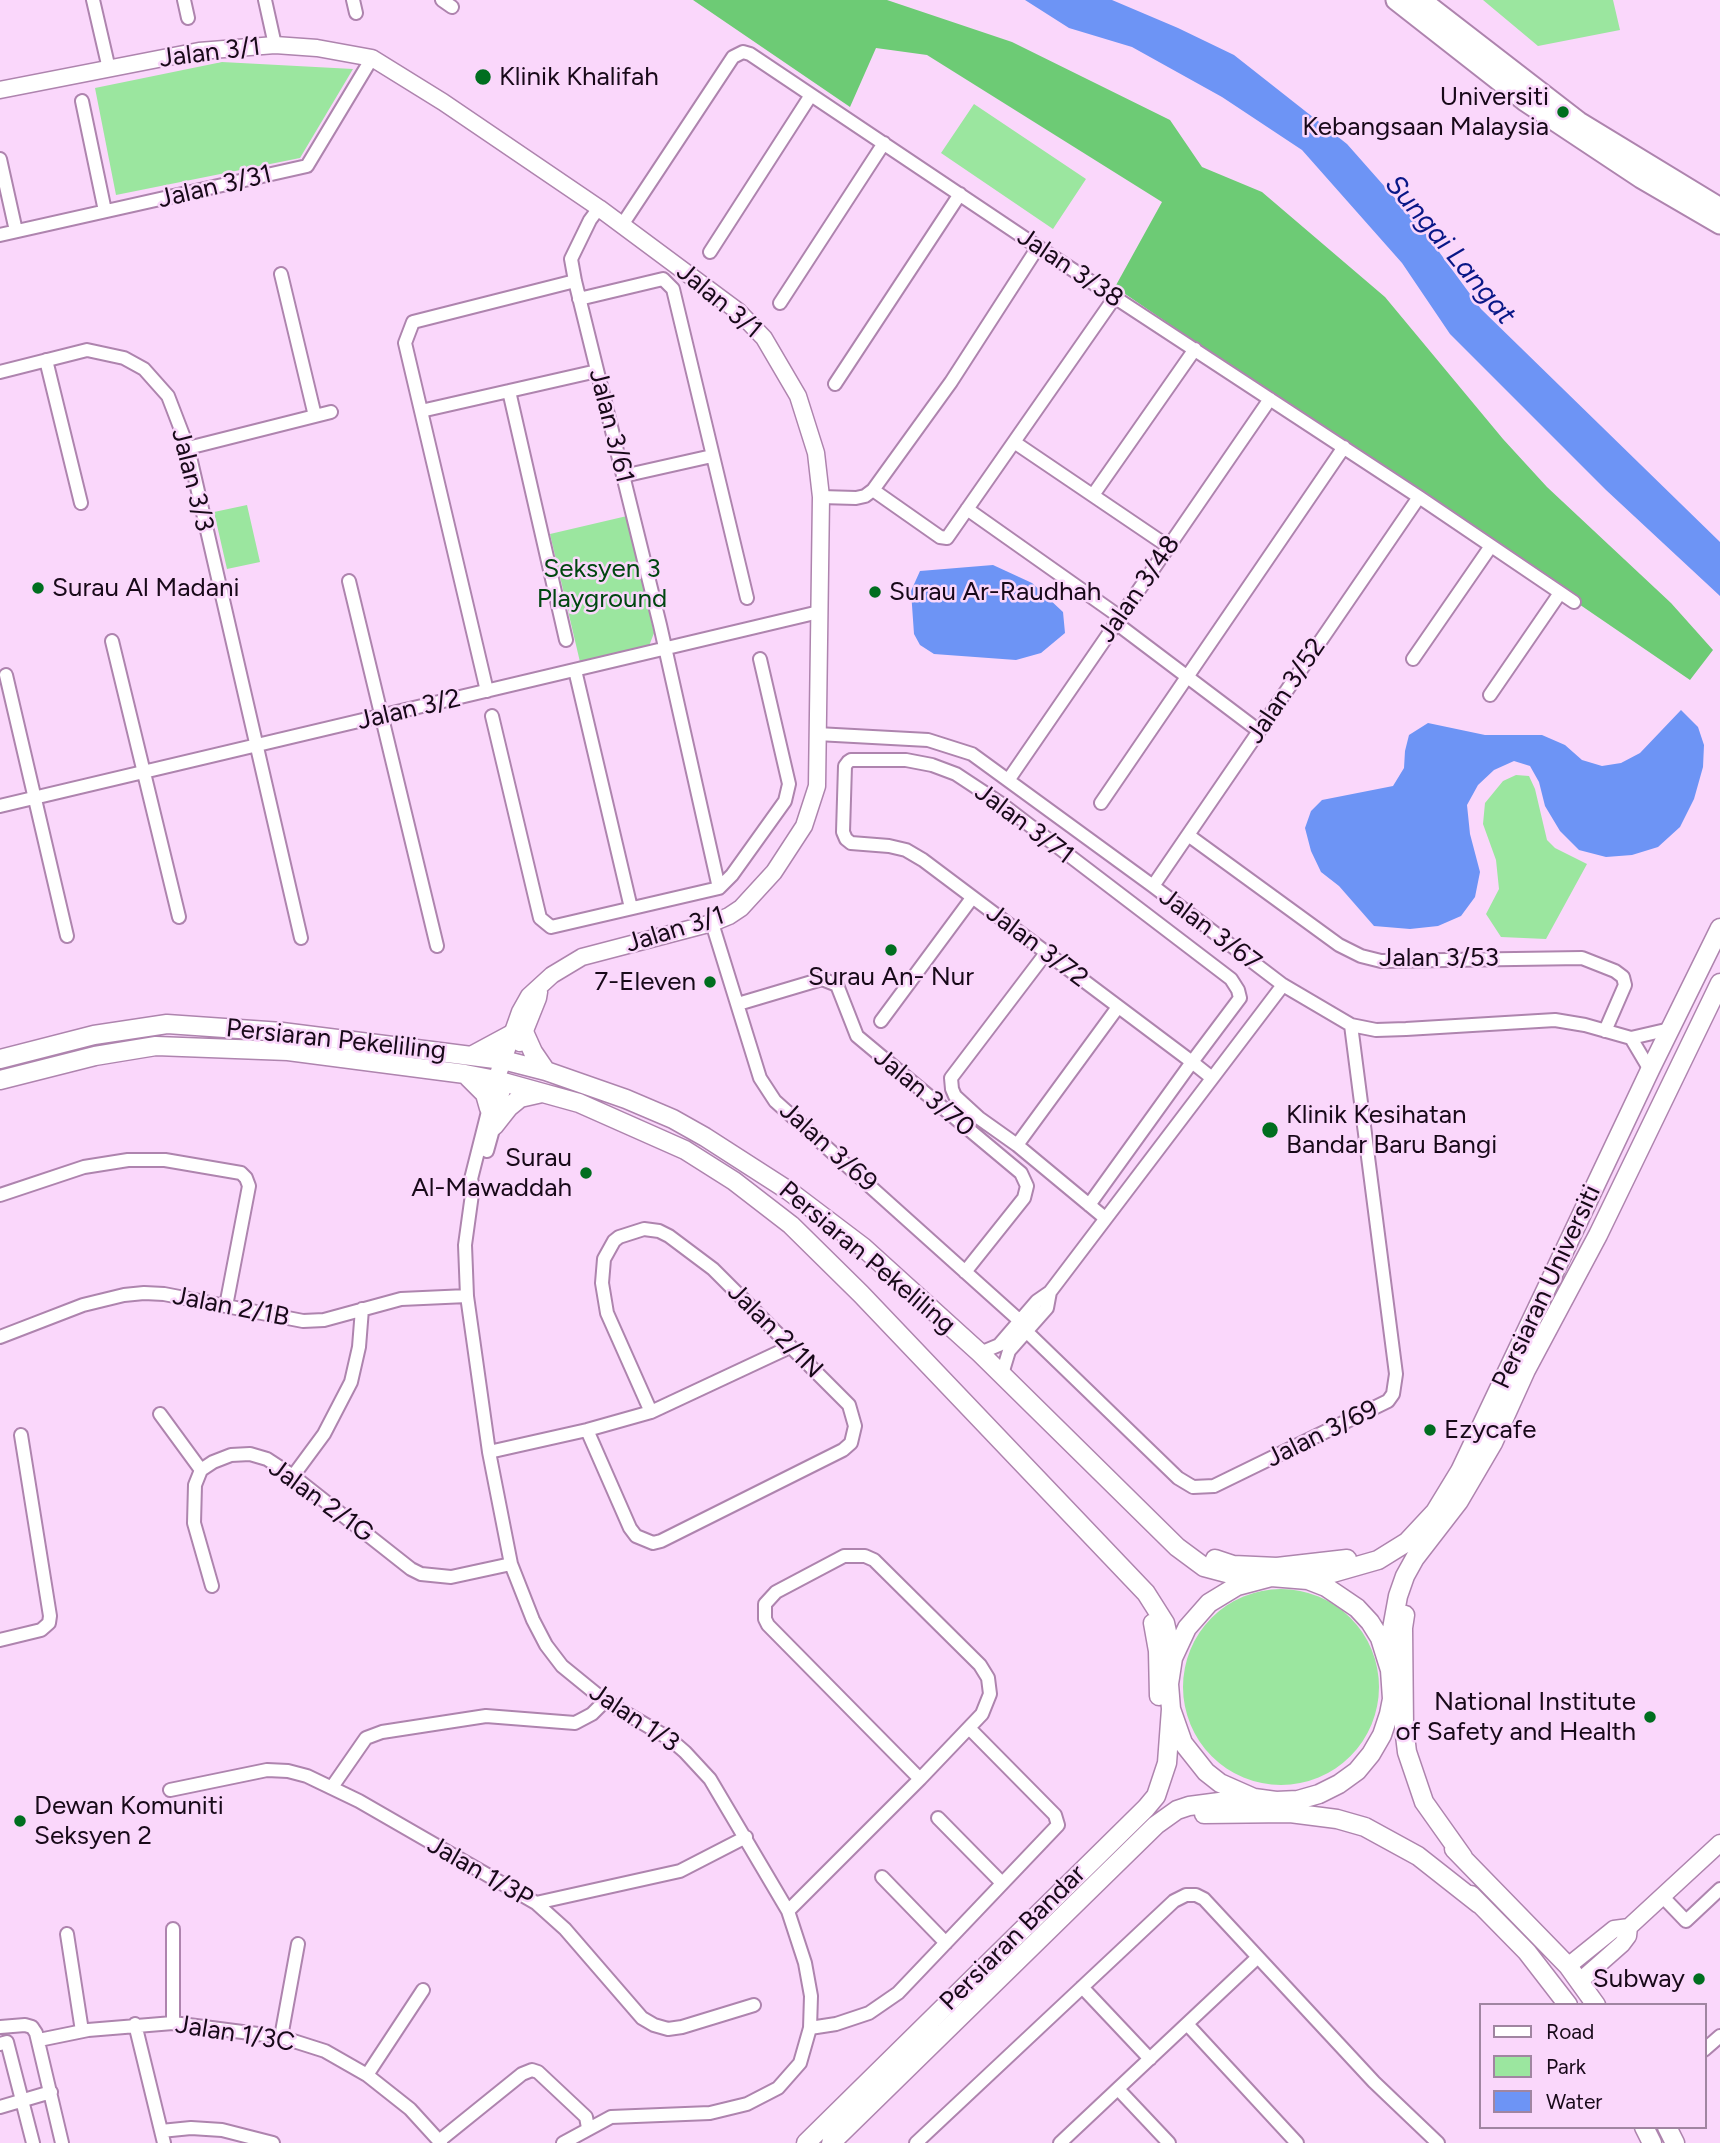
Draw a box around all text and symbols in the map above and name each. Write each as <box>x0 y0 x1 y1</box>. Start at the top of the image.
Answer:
street label: Jalan 3/1 <box>158 31 262 75</box>
place label: Klinik Khalifah <box>499 61 659 93</box>
marker: Klinik Khalifah <box>473 67 493 87</box>
place label: Universiti Kebangsaan Malaysia <box>1302 81 1549 142</box>
marker: Universiti Kebangsaan Malaysia <box>1555 104 1571 120</box>
street label: Jalan 3/31 <box>155 159 275 215</box>
water label: Sungai Langat <box>1378 168 1522 332</box>
street label: Jalan 3/38 <box>1011 221 1129 315</box>
street label: Jalan 3/1 <box>670 256 768 346</box>
street label: Jalan 3/61 <box>582 366 640 486</box>
street label: Jalan 3/3 <box>164 425 220 535</box>
street label: Jalan 3/48 <box>1091 530 1187 648</box>
park label: Seksyen 3 Playground <box>537 553 667 614</box>
place label: Surau Al Madani <box>52 572 239 604</box>
place label: Surau Ar-Raudhah <box>889 576 1101 608</box>
marker: Surau Al Madani <box>30 580 46 596</box>
marker: Surau Ar-Raudhah <box>867 584 883 600</box>
street label: Jalan 3/52 <box>1239 632 1333 750</box>
street label: Jalan 3/2 <box>354 683 464 737</box>
street label: Jalan 3/71 <box>968 777 1080 871</box>
street label: Jalan 3/67 <box>1153 882 1267 978</box>
street label: Jalan 3/72 <box>980 898 1094 994</box>
street label: Jalan 3/1 <box>622 900 728 960</box>
marker: Surau An- Nur <box>883 942 899 958</box>
street label: Jalan 3/53 <box>1379 942 1499 974</box>
place label: Surau An- Nur <box>808 961 974 993</box>
place label: 7-Eleven <box>594 966 696 998</box>
marker: 7-Eleven <box>702 974 718 990</box>
street label: Persiaran Pekeliling <box>224 1013 448 1067</box>
street label: Jalan 3/70 <box>867 1042 981 1144</box>
street label: Jalan 3/69 <box>773 1095 883 1199</box>
place label: Klinik Kesihatan Bandar Baru Bangi <box>1286 1099 1497 1160</box>
marker: Klinik Kesihatan Bandar Baru Bangi <box>1260 1120 1280 1140</box>
place label: Surau Al-Mawaddah <box>411 1142 572 1204</box>
marker: Surau Al-Mawaddah <box>578 1165 594 1181</box>
street label: Persiaran Pekeliling <box>772 1175 962 1341</box>
street label: Persiaran Universiti <box>1486 1180 1608 1394</box>
street label: Jalan 2/1N <box>721 1277 829 1385</box>
street label: Jalan 2/1B <box>170 1280 292 1334</box>
street label: Jalan 3/69 <box>1261 1394 1383 1474</box>
place label: Ezycafe <box>1444 1414 1537 1446</box>
marker: Ezycafe <box>1422 1422 1438 1438</box>
street label: Jalan 2/1G <box>263 1453 379 1549</box>
street label: Jalan 1/3 <box>583 1677 685 1759</box>
place label: National Institute of Safety and Health <box>1396 1686 1636 1748</box>
marker: National Institute of Safety and Health <box>1642 1709 1658 1725</box>
place label: Dewan Komuniti Seksyen 2 <box>34 1790 224 1852</box>
marker: Dewan Komuniti Seksyen 2 <box>12 1813 28 1829</box>
street label: Jalan 1/3P <box>422 1829 538 1915</box>
street label: Persiaran Bandar <box>934 1859 1092 2017</box>
place label: Subway <box>1593 1963 1685 1995</box>
marker: Subway <box>1691 1971 1707 1987</box>
legend <box>1478 2003 1706 2129</box>
street label: Jalan 1/3C <box>173 2009 297 2059</box>
text: Road <box>1546 2019 1594 2044</box>
text: Park <box>1546 2054 1586 2079</box>
text: Water <box>1546 2089 1602 2114</box>

